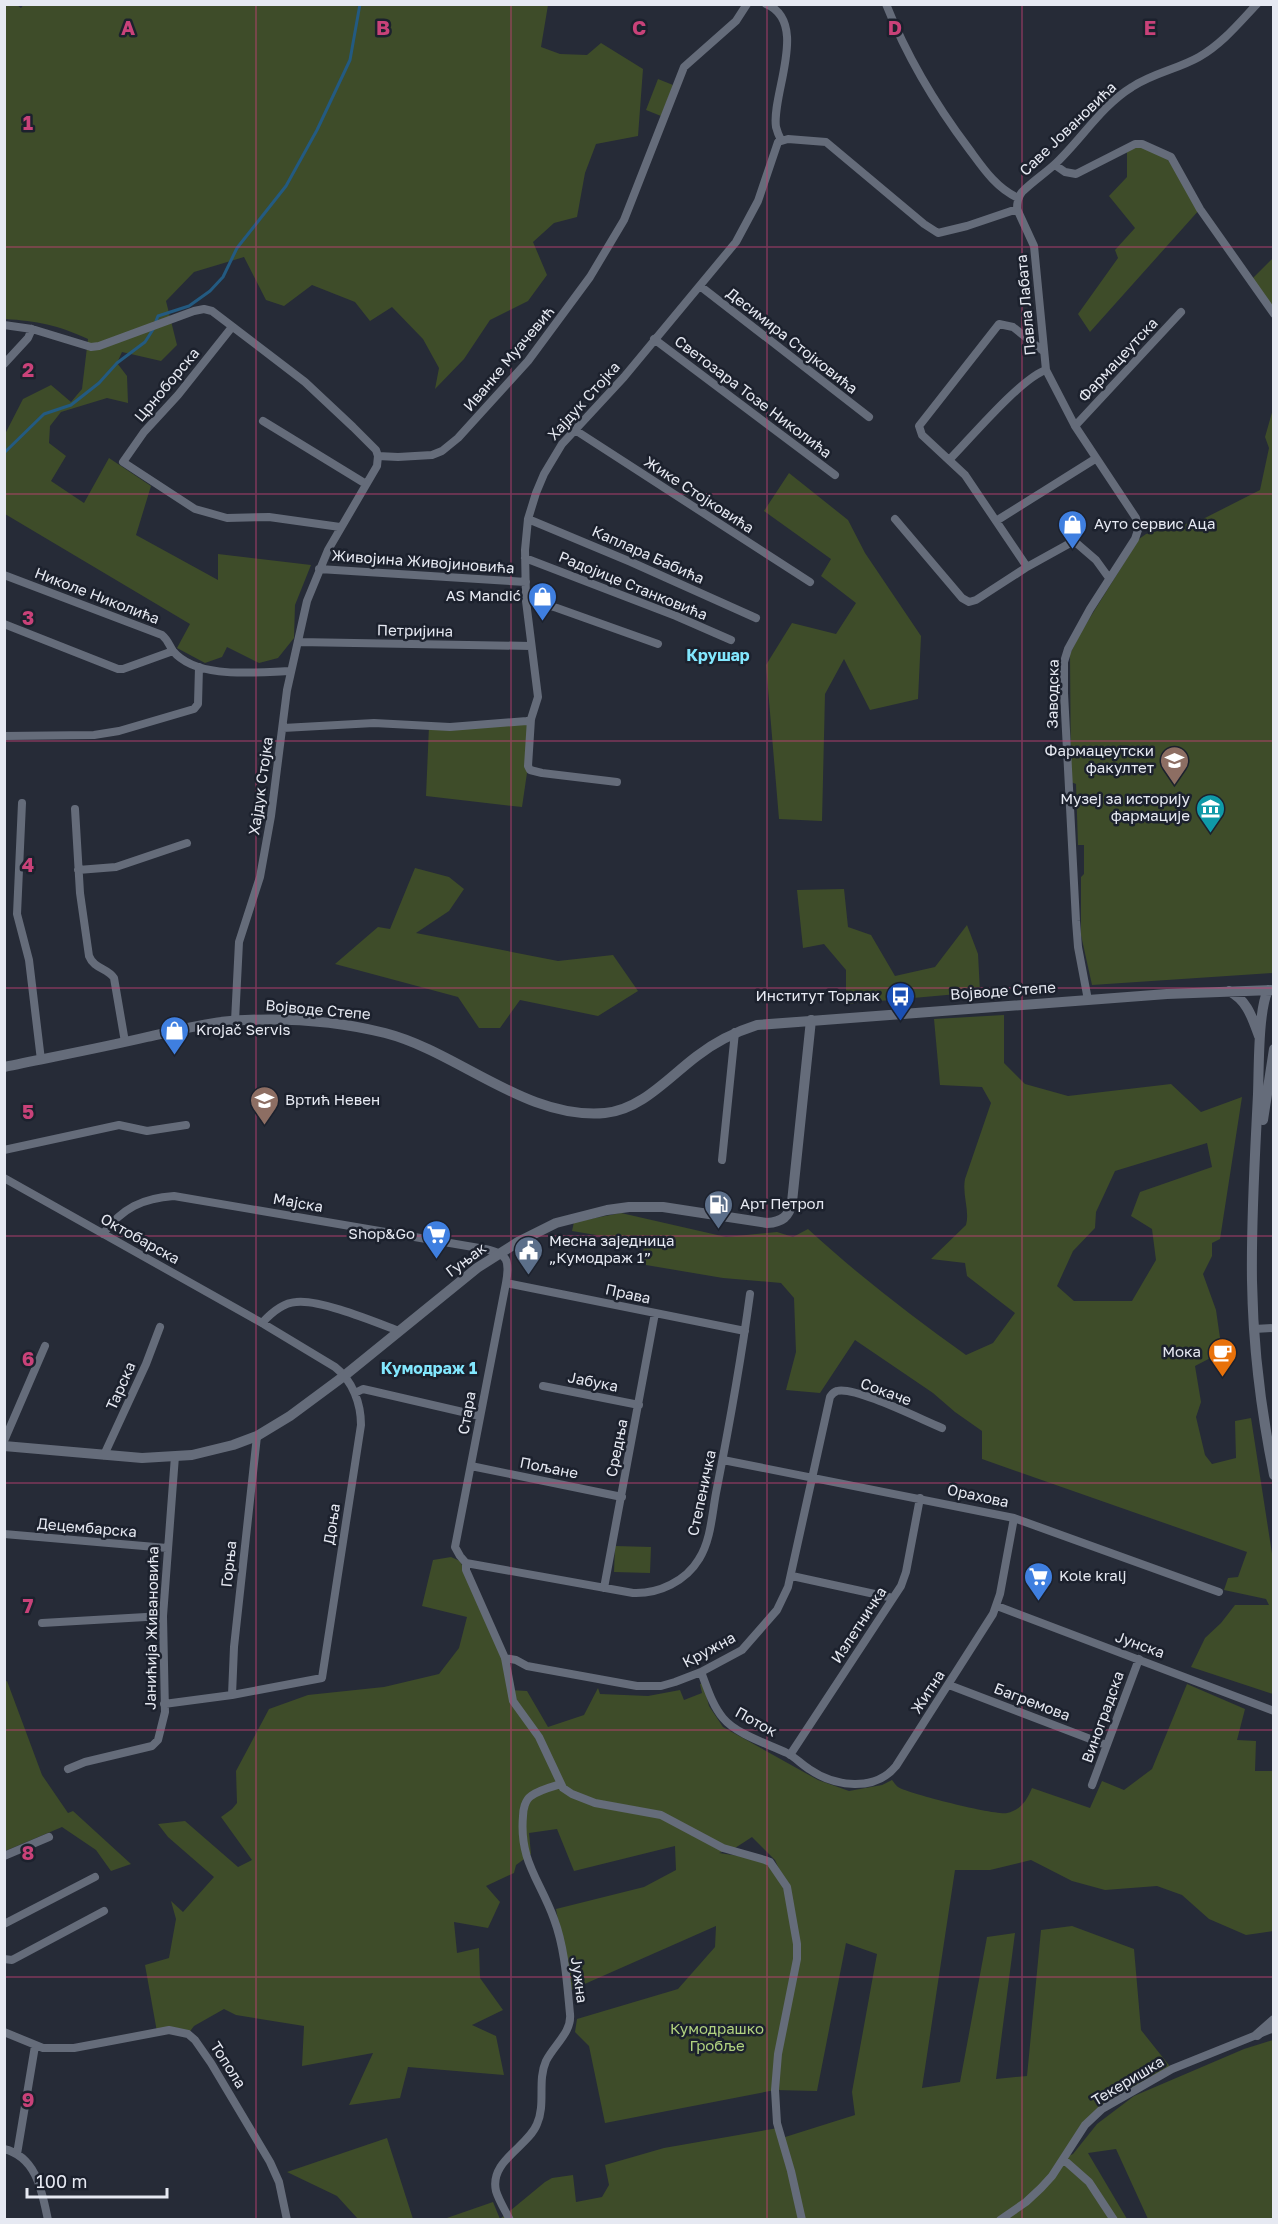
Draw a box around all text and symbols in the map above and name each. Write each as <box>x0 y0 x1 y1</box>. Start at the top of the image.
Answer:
text: A <box>121 15 135 39</box>
text: B <box>376 15 390 39</box>
text: C <box>632 15 646 39</box>
text: D <box>888 15 902 39</box>
text: E <box>1144 15 1156 39</box>
street label: Саве Јовановића <box>1015 78 1119 179</box>
text: 1 <box>23 110 33 134</box>
street label: Павла Лабата <box>1012 254 1038 356</box>
street label: Десимира Стојковића <box>723 283 862 397</box>
street label: Иванке Муачевић <box>459 302 557 415</box>
street label: Фармацеутска <box>1074 313 1161 405</box>
street label: Светозара Тозе Николића <box>672 331 836 461</box>
street label: Црноборска <box>130 344 202 425</box>
text: 2 <box>22 357 34 381</box>
street label: Хајдук Стојка <box>543 357 623 443</box>
street label: Жике Стојковића <box>641 452 758 536</box>
shop icon: Ауто сервис Аца <box>1057 508 1089 550</box>
place label: Ауто сервис Аца <box>1094 514 1215 532</box>
street label: Каплара Бабића <box>590 521 707 587</box>
street label: Живојина Живојиновића <box>331 546 515 576</box>
street label: Радојице Станковића <box>556 547 710 623</box>
street label: Николе Николића <box>32 563 162 627</box>
shop icon: AS Mandić <box>526 580 558 622</box>
place label: AS Mandić <box>446 586 521 604</box>
text: 3 <box>22 605 34 629</box>
street label: Петријина <box>377 620 453 640</box>
district label: Крушар <box>686 645 750 665</box>
street label: Заводска <box>1042 659 1062 729</box>
street label: Хајдук Стојка <box>244 735 276 836</box>
place label: Фармацеутски факултет <box>1045 741 1155 776</box>
school or university icon: Фармацеутски факултет <box>1159 744 1191 786</box>
place label: Музеј за историју фармације <box>1060 789 1191 824</box>
museum icon: Музеј за историју фармације <box>1195 792 1227 834</box>
text: 4 <box>22 852 34 876</box>
street label: Војводе Степе <box>950 977 1057 1003</box>
bus stop icon: Институт Торлак <box>885 980 917 1022</box>
place label: Институт Торлак <box>755 986 880 1004</box>
street label: Војводе Степе <box>265 995 372 1023</box>
shop icon: Krojač Servis <box>159 1014 191 1056</box>
place label: Krojač Servis <box>196 1020 290 1038</box>
school or university icon: Вртић Невен <box>248 1084 280 1126</box>
place label: Вртић Невен <box>285 1090 380 1108</box>
text: 5 <box>22 1099 34 1123</box>
fuel station icon: Арт Петрол <box>703 1188 735 1230</box>
street label: Мајска <box>272 1189 325 1215</box>
place label: Арт Петрол <box>740 1194 824 1212</box>
street label: Октобарска <box>98 1209 183 1267</box>
supermarket icon: Shop&Go <box>420 1218 452 1260</box>
place label: Shop&Go <box>348 1224 415 1242</box>
place label: Месна заједница „Кумодраж 1” <box>549 1231 674 1266</box>
public building icon: Месна заједница „Кумодраж 1” <box>512 1234 544 1276</box>
street label: Гуњак <box>442 1238 489 1280</box>
street label: Права <box>604 1279 653 1307</box>
cafe icon: Мока <box>1206 1336 1238 1378</box>
place label: Мока <box>1162 1342 1201 1360</box>
text: 6 <box>22 1346 34 1370</box>
district label: Кумодраж 1 <box>381 1358 477 1378</box>
street label: Тарска <box>102 1359 139 1412</box>
street label: Јабука <box>567 1367 620 1395</box>
street label: Сокаче <box>858 1374 915 1409</box>
street label: Стара <box>453 1390 479 1436</box>
street label: Средња <box>602 1417 630 1478</box>
street label: Степеничка <box>683 1448 719 1537</box>
street label: Пољане <box>519 1453 580 1482</box>
street label: Орахова <box>946 1480 1011 1510</box>
street label: Доња <box>319 1502 343 1546</box>
street label: Децембарска <box>36 1514 138 1540</box>
street label: Горња <box>217 1540 239 1588</box>
street label: Јанићија Живановића <box>141 1546 161 1710</box>
supermarket icon: Kole kralj <box>1022 1560 1054 1602</box>
place label: Kole kralj <box>1059 1566 1127 1584</box>
street label: Излетничка <box>827 1583 890 1666</box>
text: 7 <box>23 1593 34 1617</box>
street label: Јунска <box>1113 1627 1167 1661</box>
street label: Кружна <box>679 1628 738 1671</box>
street label: Житна <box>906 1666 948 1717</box>
street label: Виноградска <box>1077 1668 1127 1765</box>
street label: Багремова <box>992 1678 1073 1724</box>
street label: Поток <box>732 1702 781 1740</box>
text: 8 <box>22 1840 34 1864</box>
street label: Јужна <box>568 1956 592 2004</box>
park label: Кумодрашко Гробље <box>670 2019 764 2054</box>
street label: Топола <box>207 2038 251 2091</box>
street label: Текеришка <box>1088 2052 1167 2109</box>
text: 9 <box>22 2087 34 2111</box>
scale bar <box>27 2161 166 2199</box>
text: 100 m <box>36 2170 87 2192</box>

